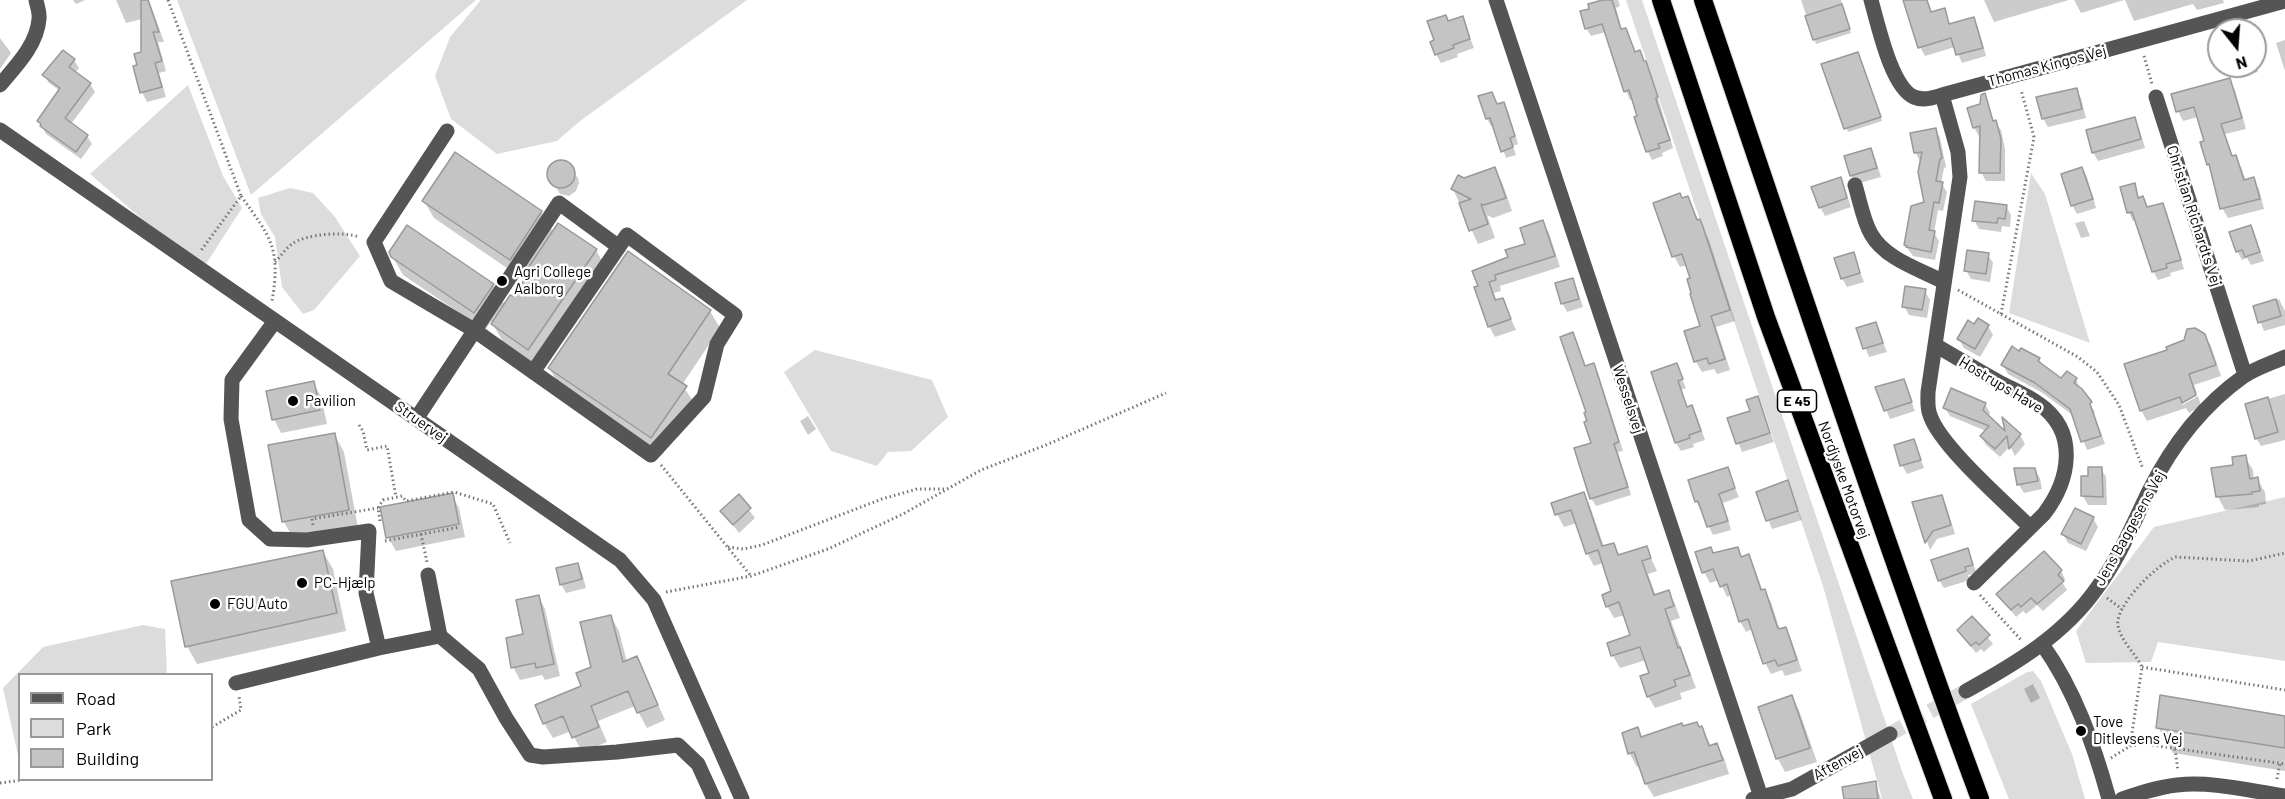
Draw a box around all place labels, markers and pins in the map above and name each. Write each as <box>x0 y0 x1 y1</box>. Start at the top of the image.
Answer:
place label: Agri College Aalborg <box>514 263 591 298</box>
marker: Agri College Aalborg <box>495 274 509 288</box>
place label: Pavilion <box>305 392 356 410</box>
marker: Pavilion <box>286 394 300 408</box>
place label: PC-Hjælp <box>314 574 376 592</box>
marker: PC-Hjælp <box>295 576 309 590</box>
place label: FGU Auto <box>227 595 288 613</box>
marker: FGU Auto <box>208 597 222 611</box>
place label: Tove Ditlevsens Vej <box>2093 713 2183 748</box>
marker: Tove Ditlevsens Vej <box>2074 724 2088 738</box>

